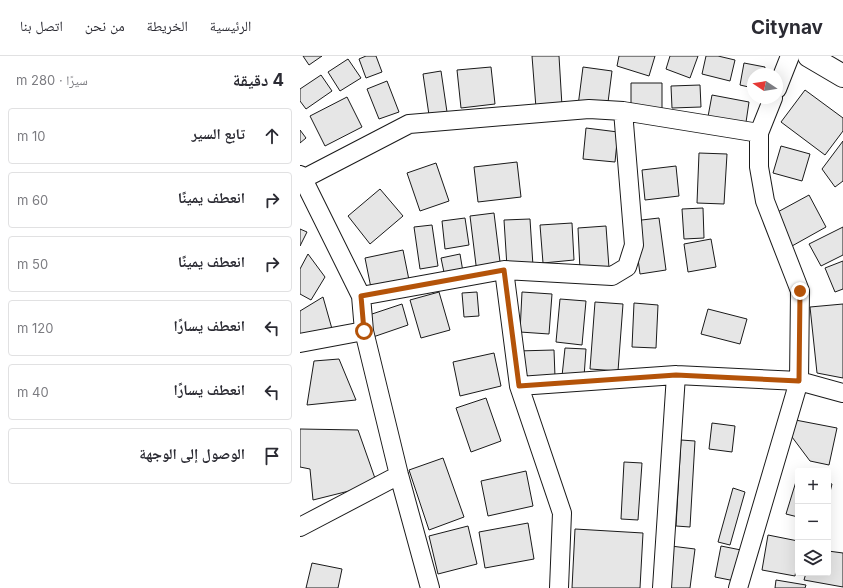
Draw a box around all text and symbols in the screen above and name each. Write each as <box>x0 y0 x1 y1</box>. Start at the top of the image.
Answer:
text: Citynav <box>751 16 823 39</box>
text: اتصل بنا <box>20 17 63 34</box>
text: من نحن <box>85 17 125 34</box>
text: الخريطة <box>147 17 188 34</box>
text: الرئيسية <box>210 17 251 34</box>
north arrow <box>747 68 783 104</box>
text: 4 دقيقة <box>233 70 284 90</box>
text: سيرًا · 280 m <box>16 72 88 88</box>
text: تابع السير <box>191 124 245 143</box>
icon: ahead <box>261 125 283 147</box>
text: 10 m <box>17 128 46 144</box>
text: انعطف يمينًا <box>178 188 245 207</box>
icon: right <box>261 189 283 211</box>
text: 60 m <box>17 192 48 208</box>
text: انعطف يمينًا <box>178 252 245 271</box>
icon: right <box>261 253 283 275</box>
text: 50 m <box>17 256 48 272</box>
route end <box>791 282 809 300</box>
text: انعطف يسارًا <box>173 316 245 335</box>
icon: left <box>261 317 283 339</box>
text: 120 m <box>17 320 53 336</box>
route start <box>355 322 373 340</box>
text: انعطف يسارًا <box>173 380 245 399</box>
icon: left <box>261 381 283 403</box>
text: 40 m <box>17 384 49 400</box>
text: الوصول إلى الوجهة <box>139 444 245 463</box>
icon: arrive <box>261 445 283 467</box>
map controls <box>795 468 831 576</box>
button: + <box>795 468 831 504</box>
button: − <box>795 504 831 540</box>
button: layers <box>795 540 831 576</box>

